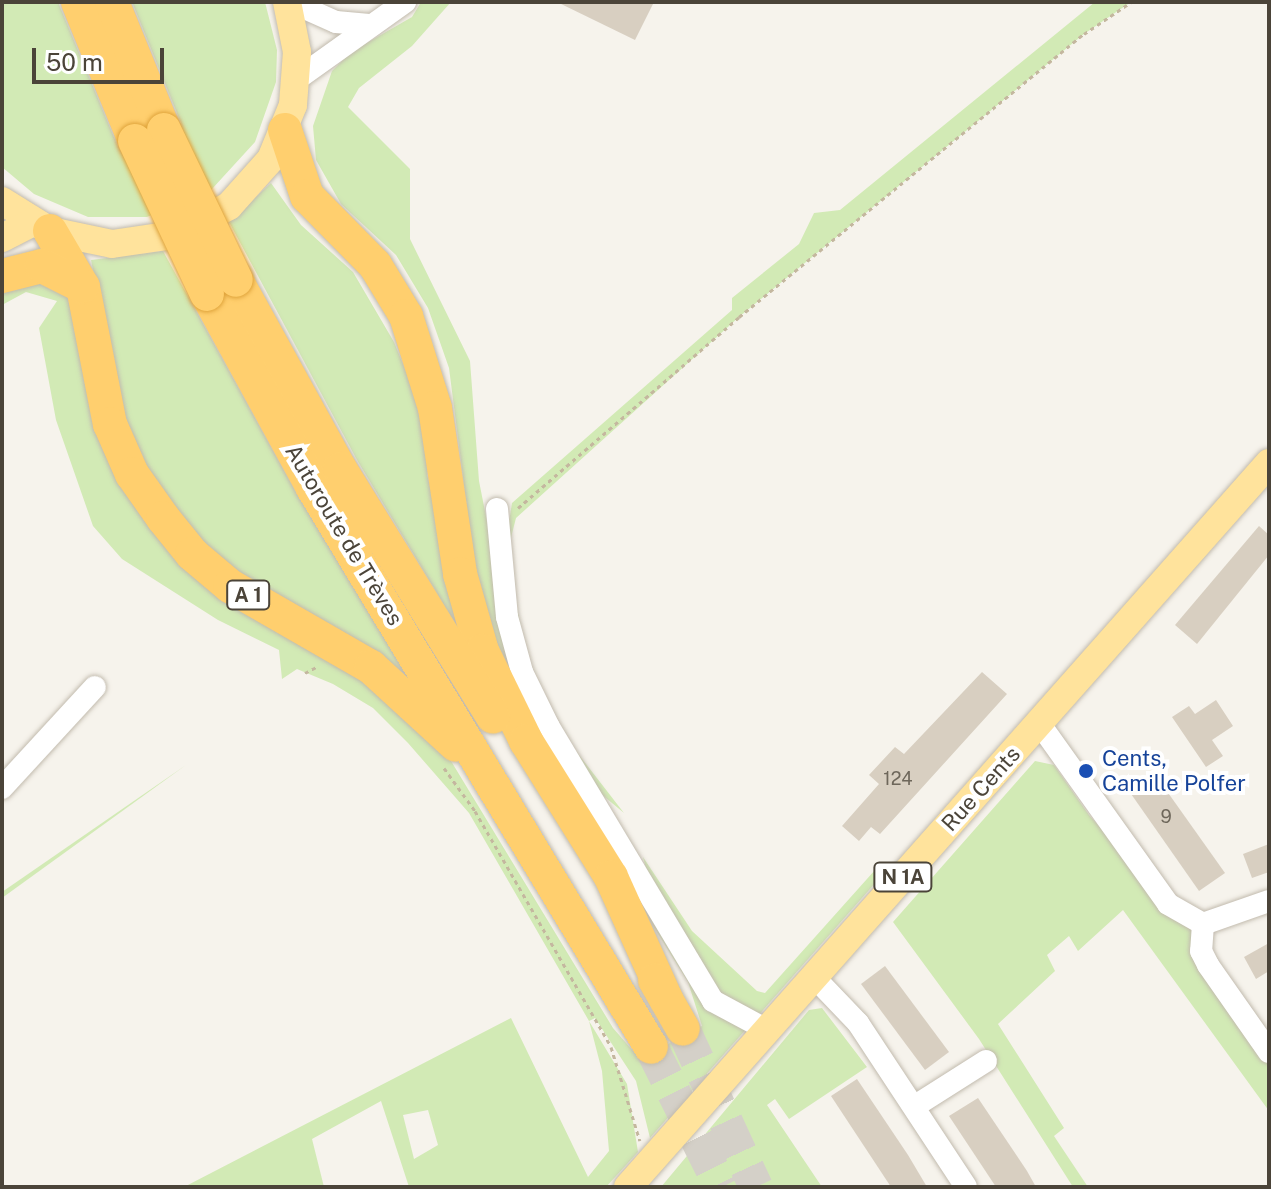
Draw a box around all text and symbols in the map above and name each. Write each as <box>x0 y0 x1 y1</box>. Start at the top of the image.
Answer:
scale bar <box>36 32 168 82</box>
text: 50 m <box>46 48 103 76</box>
street label: Autoroute de Trèves <box>279 440 409 630</box>
road number: A 1 <box>226 579 270 611</box>
street label: Rue Cents <box>936 741 1026 837</box>
place label: Cents, Camille Polfer <box>1102 745 1246 796</box>
marker: Cents, Camille Polfer <box>1077 762 1095 780</box>
house number: 124 <box>883 768 913 790</box>
house number: 9 <box>1160 806 1172 828</box>
road number: N 1A <box>873 861 933 893</box>

